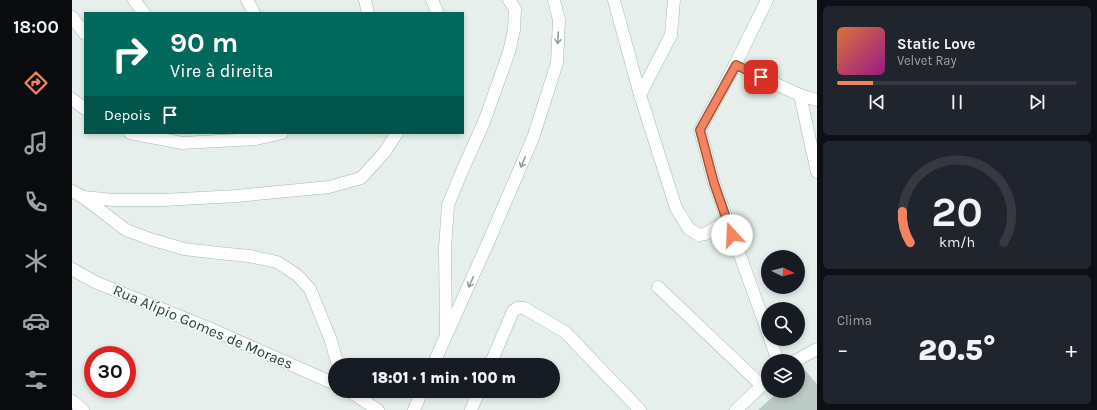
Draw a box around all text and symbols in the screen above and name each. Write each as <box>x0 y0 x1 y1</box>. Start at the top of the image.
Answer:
text: 18:00 <box>13 16 59 38</box>
text: 90 m <box>170 26 238 59</box>
icon: right <box>104 28 156 80</box>
one-way arrow <box>554 31 562 44</box>
text: Static Love <box>897 35 975 53</box>
text: Velvet Ray <box>897 53 957 68</box>
text: Vire à direita <box>170 60 274 82</box>
pin <box>744 60 778 94</box>
icon: arrive <box>750 66 772 88</box>
icon: directions <box>22 69 50 97</box>
icon: previous <box>866 91 888 113</box>
icon: pause <box>946 91 968 113</box>
icon: next <box>1026 91 1048 113</box>
icon: arrive <box>159 104 181 126</box>
text: Depois <box>104 106 151 124</box>
icon: music <box>22 129 50 157</box>
one-way arrow <box>518 156 526 168</box>
icon: phone <box>22 188 50 216</box>
text: 20 <box>931 188 983 236</box>
position arrow <box>711 214 753 256</box>
text: km/h <box>939 234 975 251</box>
icon: climate <box>22 247 50 275</box>
north arrow <box>761 250 805 294</box>
map controls <box>761 250 805 398</box>
one-way arrow <box>467 275 474 287</box>
street label: Rua Alípio Gomes de Moraes <box>110 281 296 373</box>
button: search <box>761 302 805 346</box>
icon: car <box>22 307 50 335</box>
text: Clima <box>837 313 872 328</box>
text: 20.5° <box>918 332 996 368</box>
text: − <box>837 337 849 363</box>
text: + <box>1065 337 1077 363</box>
speed limit sign: 30 <box>84 346 136 398</box>
button: layers <box>761 354 805 398</box>
icon: filters <box>22 366 50 394</box>
text: 18:01 · 1 min · 100 m <box>372 369 516 387</box>

